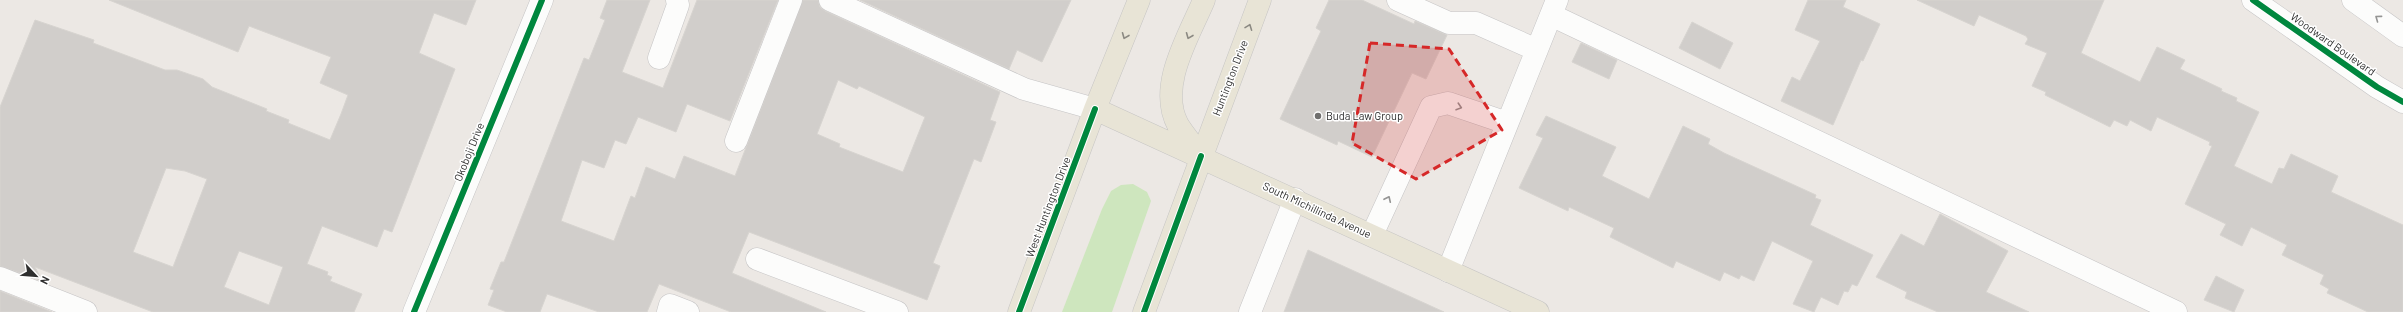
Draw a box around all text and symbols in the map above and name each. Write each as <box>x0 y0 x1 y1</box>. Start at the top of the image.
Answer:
street label: Woodward Boulevard <box>2288 9 2378 78</box>
one-way arrow <box>2376 16 2383 23</box>
one-way arrow <box>1245 24 1253 31</box>
one-way arrow <box>1186 32 1194 40</box>
one-way arrow <box>1121 33 1129 40</box>
street label: Huntington Drive <box>1209 38 1250 118</box>
one-way arrow <box>1455 102 1462 110</box>
place label: Buda Law Group <box>1326 109 1403 122</box>
marker: Buda Law Group <box>1313 111 1323 121</box>
street label: Okoboji Drive <box>451 120 486 183</box>
street label: West Huntington Drive <box>1022 155 1073 259</box>
street label: South Michillinda Avenue <box>1261 179 1374 240</box>
one-way arrow <box>1383 196 1391 204</box>
north arrow <box>16 256 56 296</box>
text: N <box>38 274 53 287</box>

